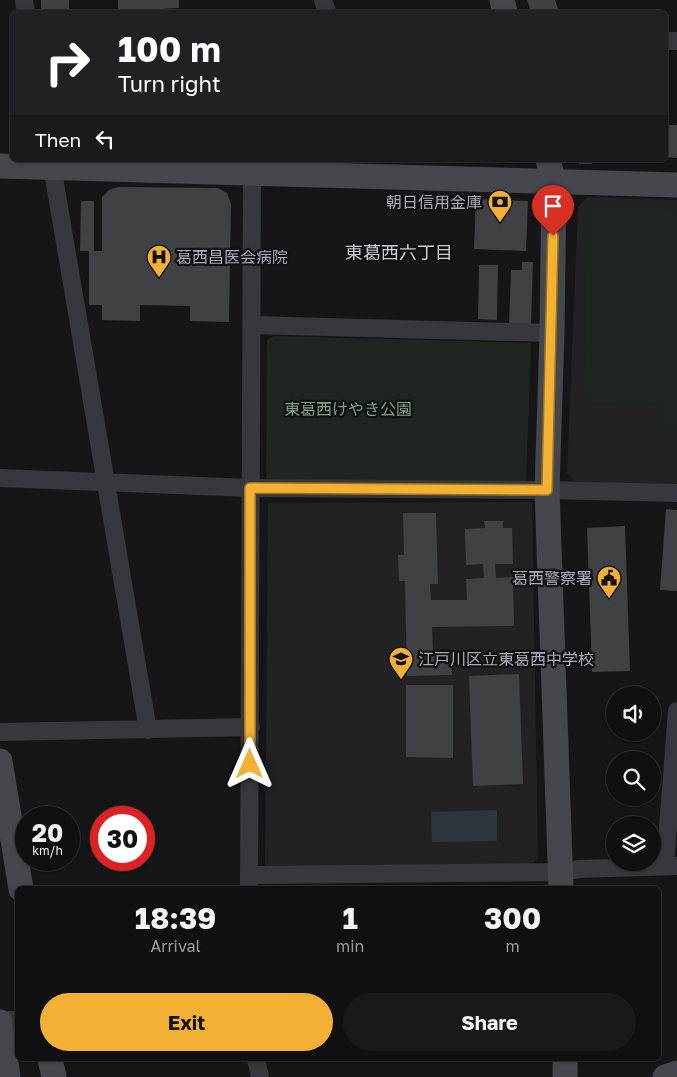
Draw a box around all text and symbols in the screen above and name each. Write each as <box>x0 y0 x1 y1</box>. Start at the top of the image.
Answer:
text: 100 m <box>118 28 221 70</box>
icon: right <box>35 30 100 95</box>
text: Turn right <box>118 70 221 97</box>
icon: left <box>91 125 119 153</box>
text: Then <box>35 128 81 151</box>
pin <box>532 185 574 236</box>
bank icon: 朝日信用金庫 <box>487 189 513 223</box>
place label: 朝日信用金庫 <box>386 192 482 212</box>
icon: arrive <box>539 192 567 220</box>
district label: 東葛西六丁目 <box>345 241 453 263</box>
hospital icon: 葛西昌医会病院 <box>146 244 172 278</box>
place label: 葛西昌医会病院 <box>176 247 288 267</box>
park label: 東葛西けやき公園 <box>284 399 412 419</box>
public building icon: 葛西警察署 <box>596 565 622 599</box>
place label: 葛西警察署 <box>512 568 592 588</box>
school or university icon: 江戸川区立東葛西中学校 <box>388 646 414 680</box>
place label: 江戸川区立東葛西中学校 <box>418 649 594 669</box>
map controls <box>606 686 661 871</box>
button: sound <box>606 686 661 741</box>
position arrow <box>223 737 275 789</box>
button: search <box>606 751 661 806</box>
speed limit sign: 30 <box>90 806 155 871</box>
button: layers <box>606 816 661 871</box>
text: 20 <box>32 817 63 848</box>
text: km/h <box>32 843 63 858</box>
text: 18:39 <box>135 900 216 936</box>
text: 1 <box>342 900 358 936</box>
text: 300 <box>484 900 541 936</box>
text: Arrival <box>150 936 201 956</box>
text: min <box>336 936 364 956</box>
text: m <box>506 936 520 956</box>
button: Exit <box>40 993 333 1051</box>
button: Share <box>343 993 636 1051</box>

